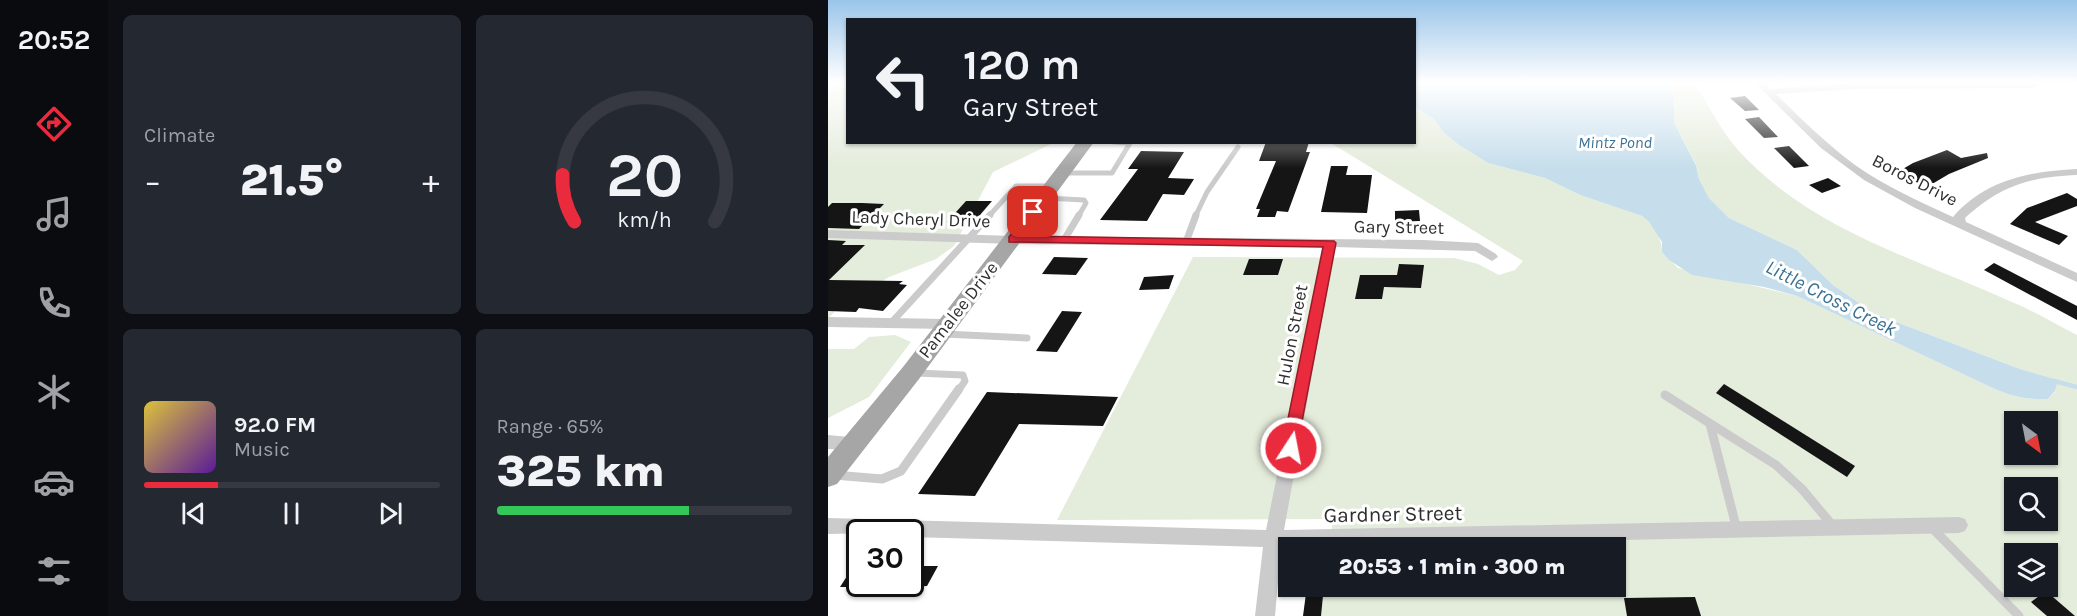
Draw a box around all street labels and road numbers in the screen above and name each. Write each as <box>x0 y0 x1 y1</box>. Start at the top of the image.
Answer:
street label: Boros Drive <box>1869 149 1961 211</box>
street label: Lady Cheryl Drive <box>851 206 991 232</box>
street label: Gary Street <box>1354 215 1444 239</box>
street label: Pamalee Drive <box>913 257 1003 363</box>
street label: Hulon Street <box>1271 282 1313 387</box>
street label: Gardner Street <box>1323 501 1463 527</box>

